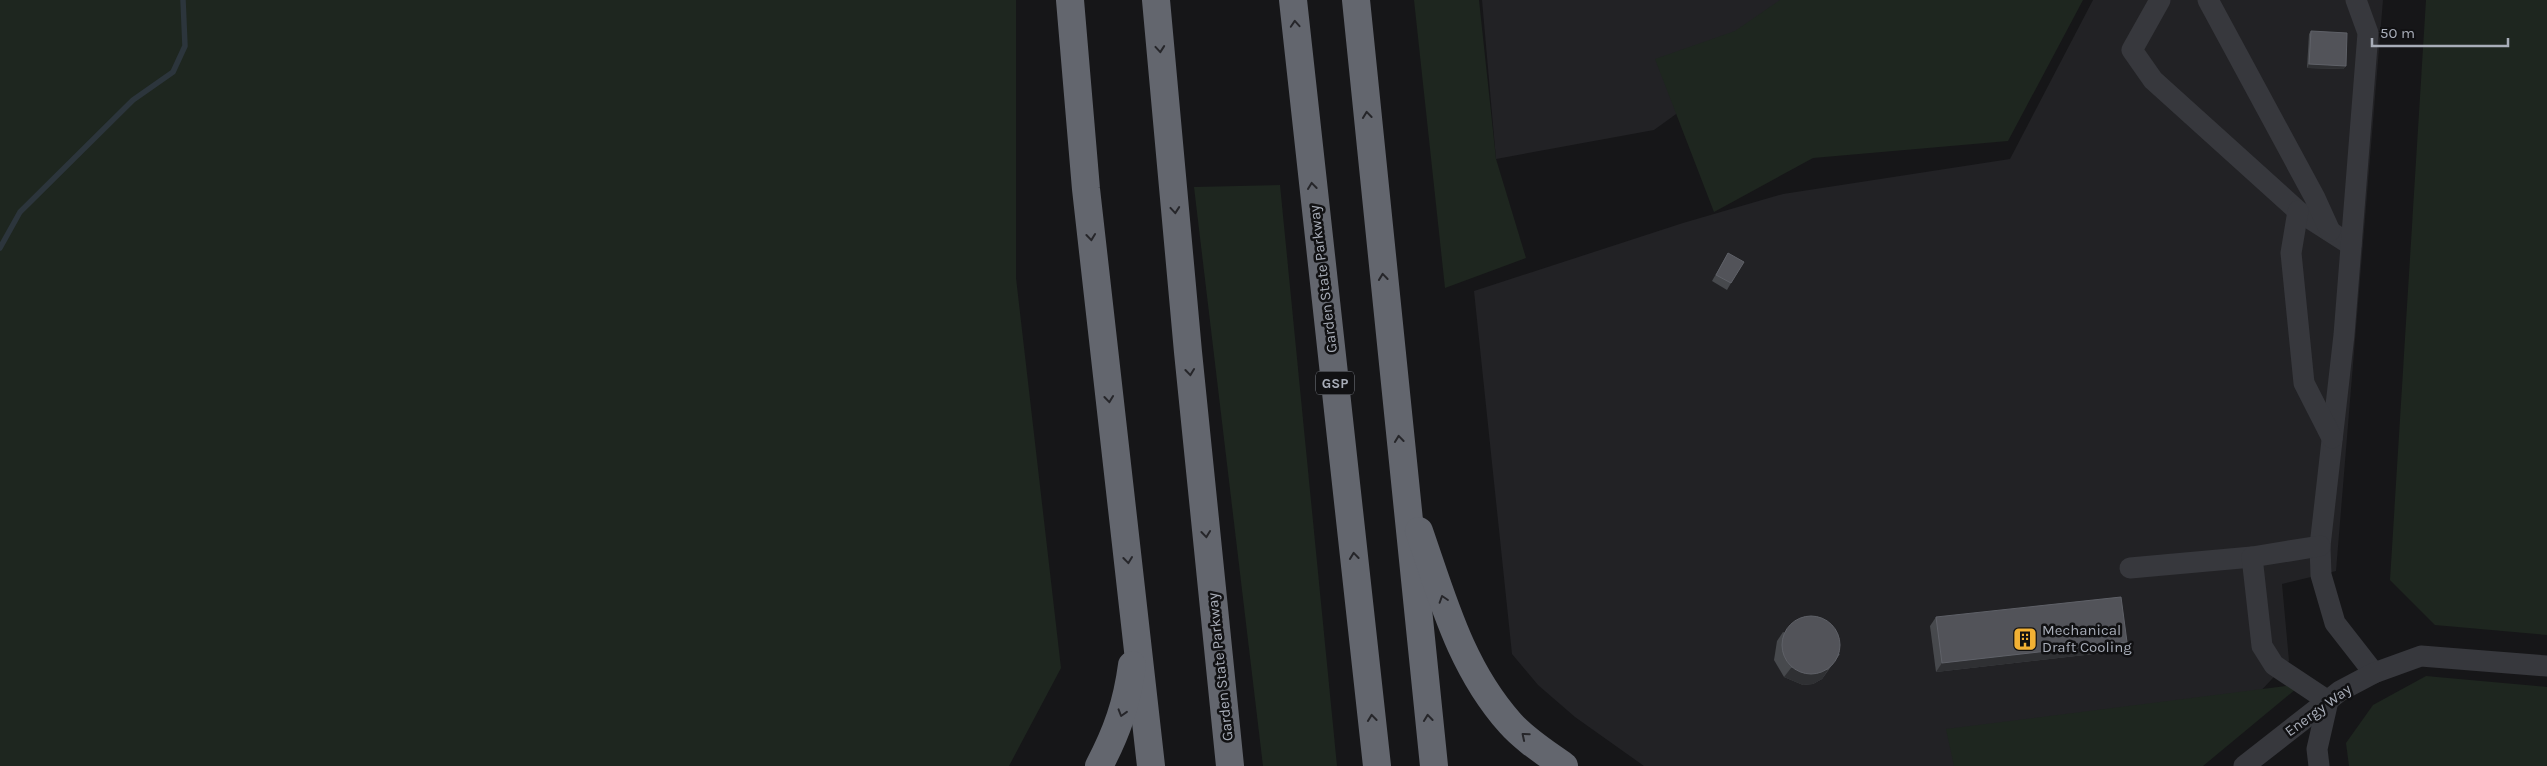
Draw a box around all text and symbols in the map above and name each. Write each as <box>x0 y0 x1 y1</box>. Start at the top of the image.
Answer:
scale bar <box>2372 15 2508 47</box>
one-way arrow <box>1289 20 1300 28</box>
text: 50 m <box>2380 24 2415 42</box>
one-way arrow <box>1154 45 1165 53</box>
one-way arrow <box>1362 111 1373 119</box>
one-way arrow <box>1307 182 1318 190</box>
street label: Garden State Parkway <box>1305 204 1341 354</box>
one-way arrow <box>1169 207 1180 215</box>
one-way arrow <box>1085 233 1096 241</box>
one-way arrow <box>1378 273 1389 281</box>
one-way arrow <box>1184 368 1195 376</box>
road number: GSP <box>1316 372 1354 394</box>
one-way arrow <box>1103 395 1114 403</box>
one-way arrow <box>1394 435 1405 443</box>
one-way arrow <box>1200 530 1211 538</box>
one-way arrow <box>1349 552 1360 560</box>
one-way arrow <box>1122 556 1133 564</box>
street label: Garden State Parkway <box>1203 592 1237 742</box>
one-way arrow <box>1438 595 1448 604</box>
place label: Mechanical Draft Cooling <box>2042 621 2132 656</box>
building icon: Mechanical Draft Cooling <box>2012 626 2038 652</box>
street label: Energy Way <box>2281 680 2355 740</box>
one-way arrow <box>1117 709 1127 717</box>
one-way arrow <box>1367 713 1378 721</box>
one-way arrow <box>1423 713 1434 721</box>
one-way arrow <box>1522 734 1531 742</box>

